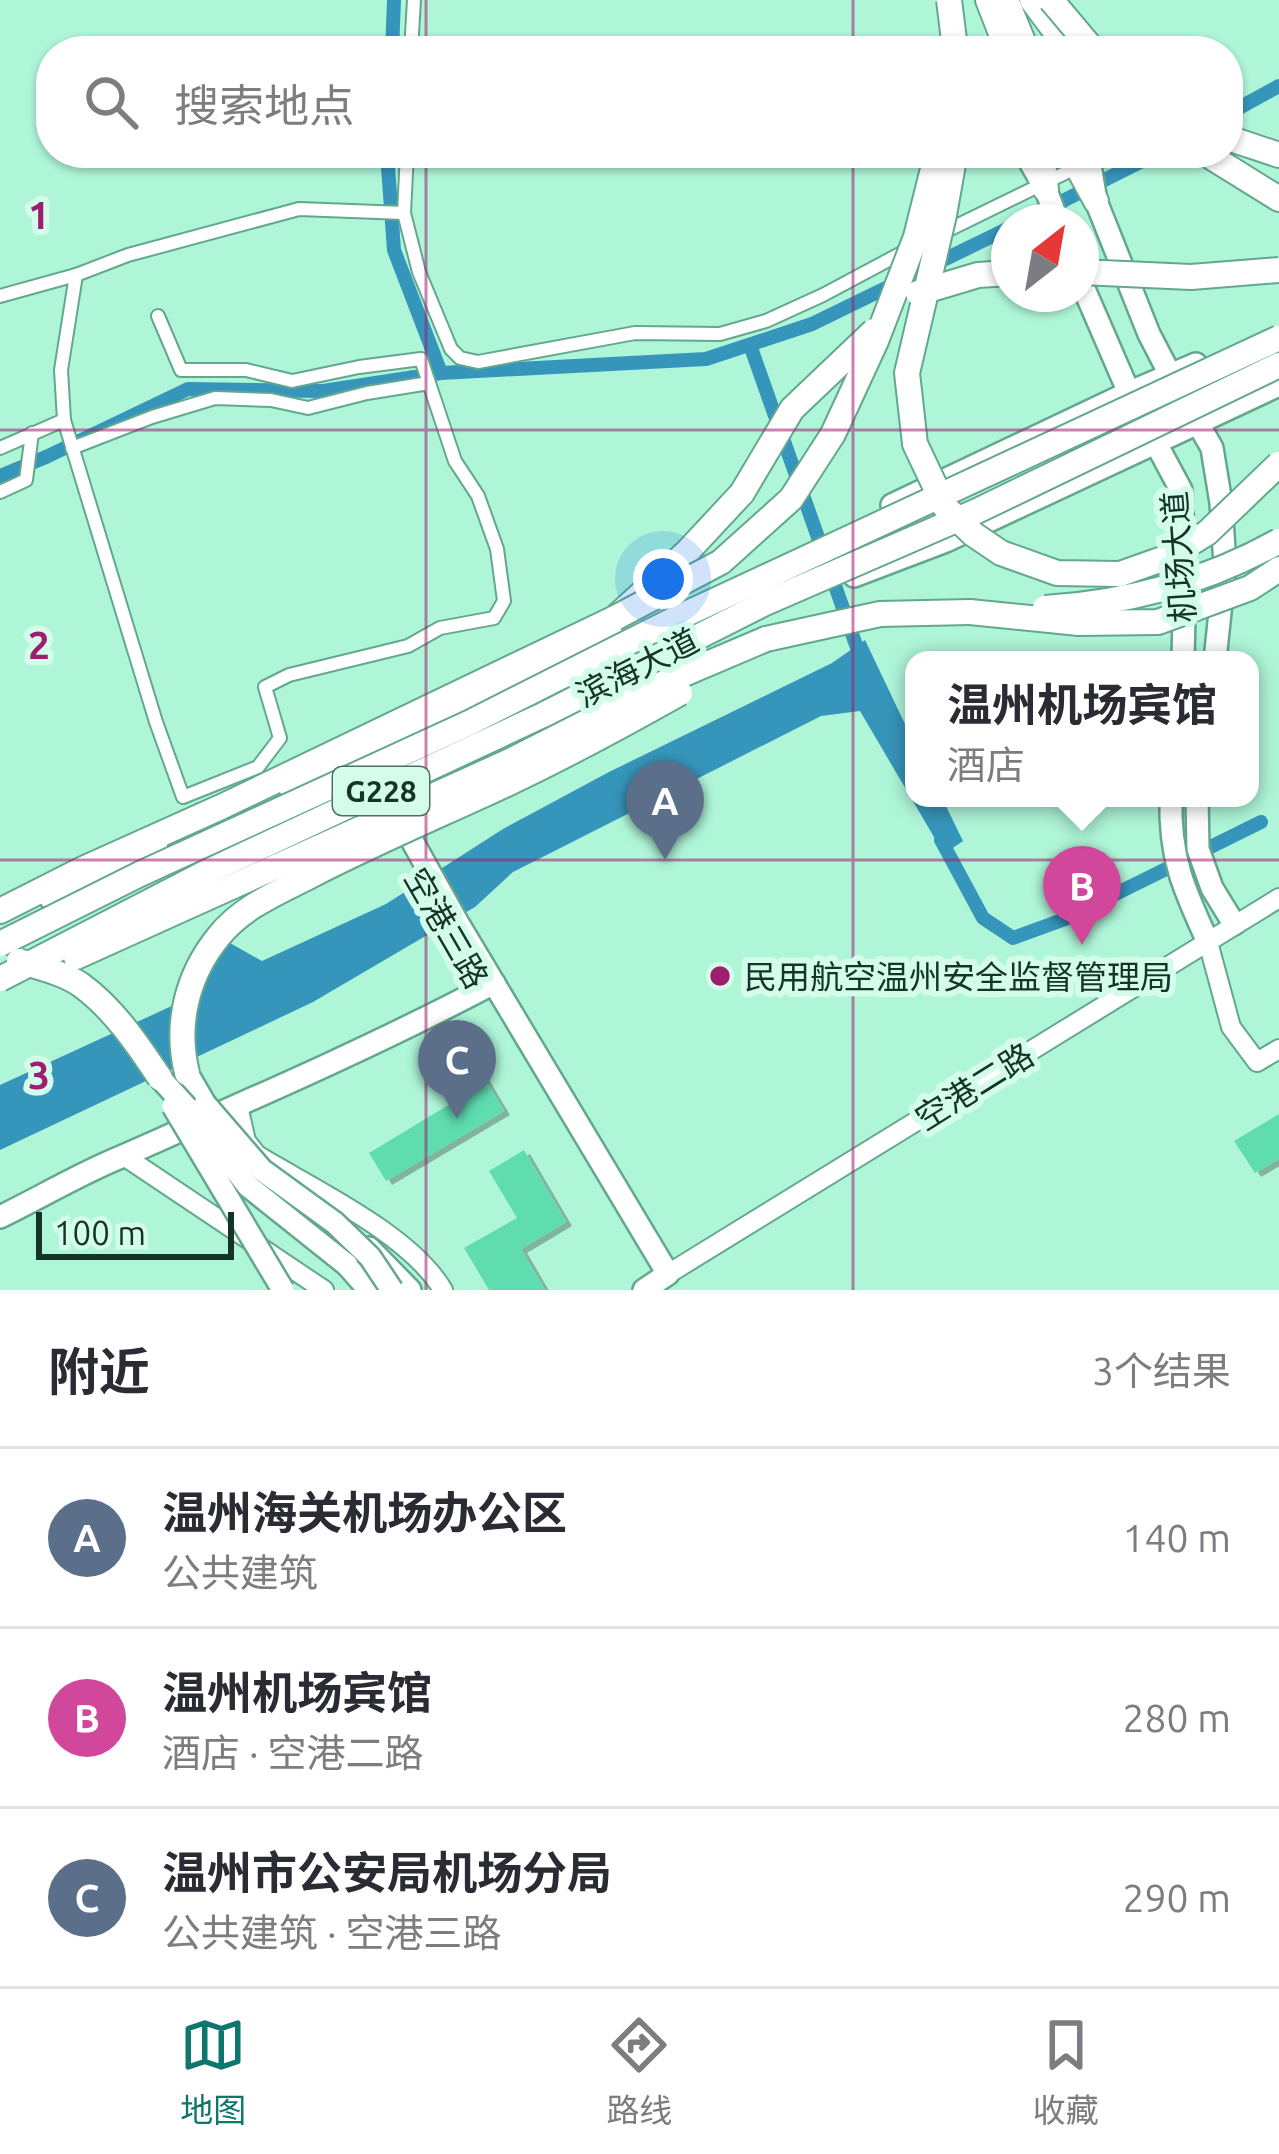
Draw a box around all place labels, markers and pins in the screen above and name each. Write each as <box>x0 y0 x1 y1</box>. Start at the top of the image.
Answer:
pin: A <box>626 761 704 860</box>
pin: B <box>1043 846 1121 945</box>
place label: 民用航空温州安全监督管理局 <box>744 958 1173 995</box>
marker: 民用航空温州安全监督管理局 <box>707 963 733 989</box>
pin: C <box>418 1020 496 1119</box>

